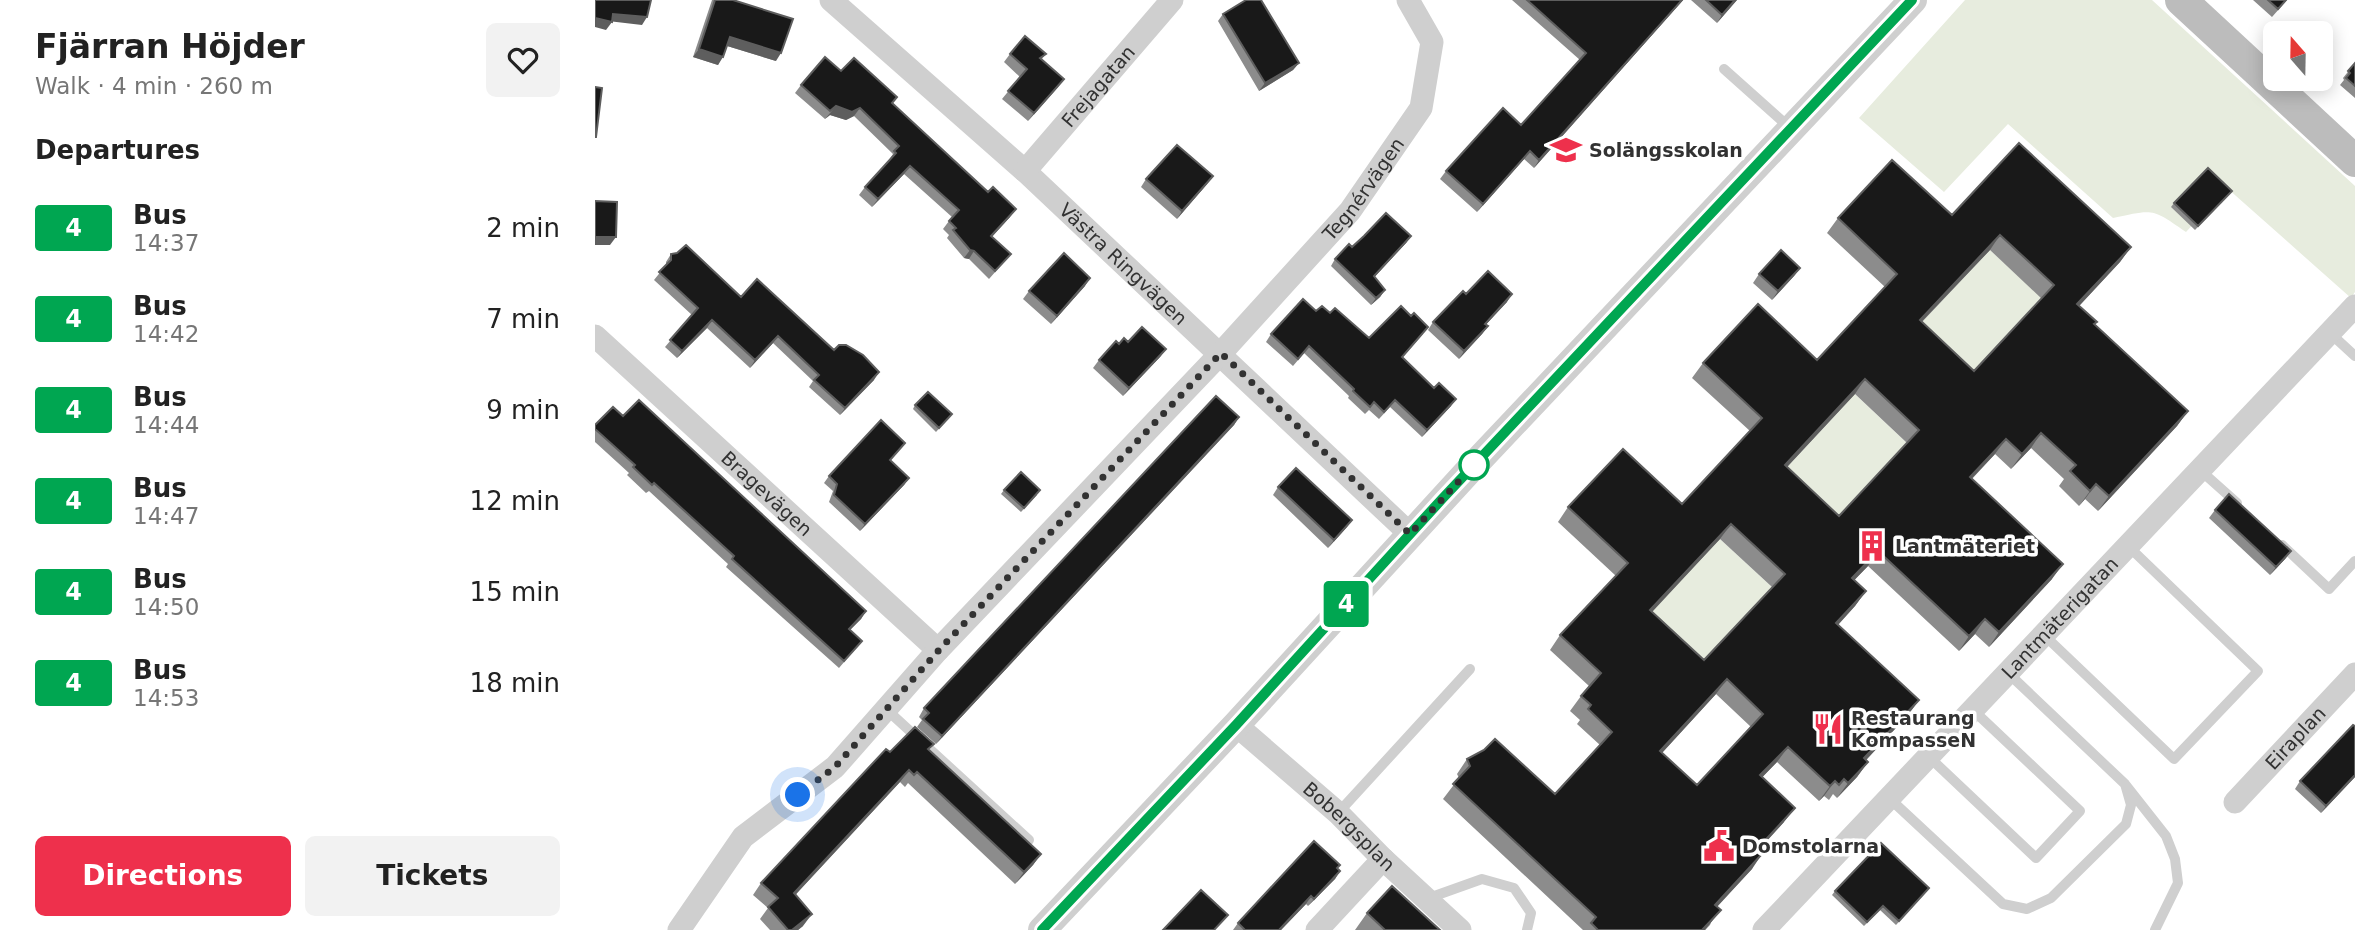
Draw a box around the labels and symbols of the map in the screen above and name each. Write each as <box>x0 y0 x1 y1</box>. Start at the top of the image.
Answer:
north arrow <box>2263 21 2333 91</box>
street label: Frejagatan <box>1057 41 1139 131</box>
street label: Tegnérvägen <box>1317 133 1408 246</box>
school or university icon: Solängsskolan <box>1549 133 1583 167</box>
place label: Solängsskolan <box>1589 139 1743 161</box>
street label: Västra Ringvägen <box>1055 198 1192 329</box>
street label: Bragevägen <box>717 446 817 540</box>
unlabelled marker <box>1459 450 1489 480</box>
building icon: Lantmäteriet <box>1855 529 1889 563</box>
place label: Lantmäteriet <box>1895 535 2035 557</box>
street label: Lantmäterigatan <box>1997 552 2122 683</box>
line badge: 4 <box>1323 581 1369 627</box>
street label: Eiraplan <box>2261 702 2330 774</box>
place label: Restaurang KompasseN <box>1851 707 1976 751</box>
restaurant icon: Restaurang KompasseN <box>1811 712 1845 746</box>
your location <box>780 777 815 812</box>
street label: Bobergsplan <box>1299 777 1400 875</box>
public building icon: Domstolarna <box>1702 829 1736 863</box>
place label: Domstolarna <box>1742 835 1879 857</box>

